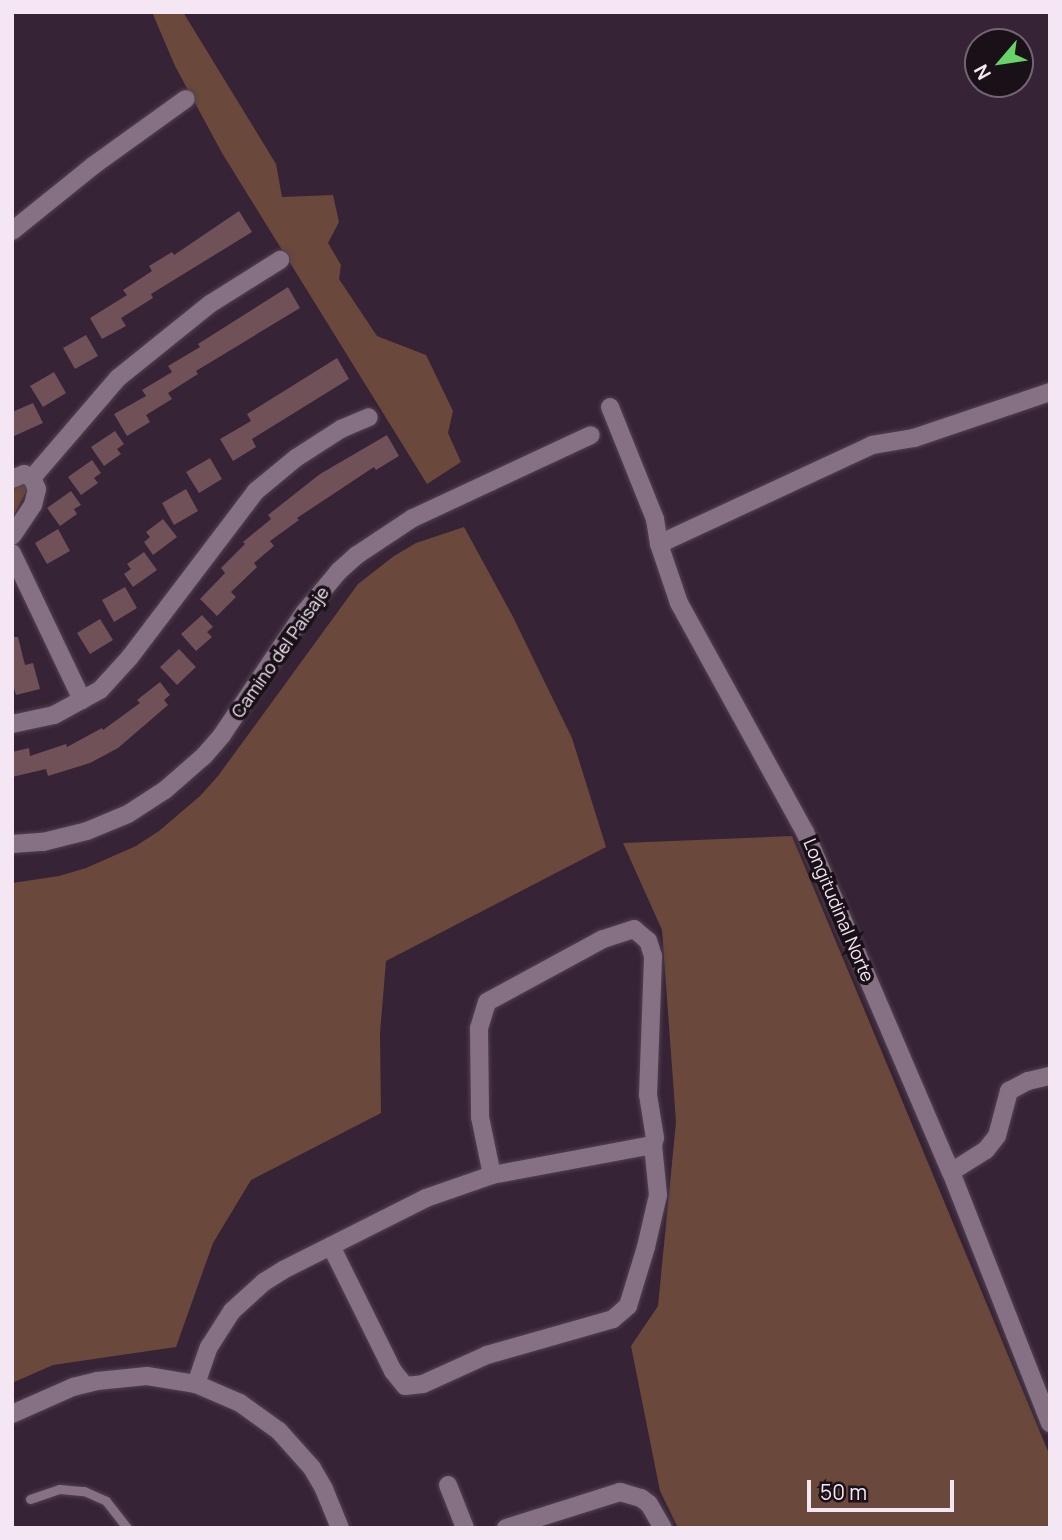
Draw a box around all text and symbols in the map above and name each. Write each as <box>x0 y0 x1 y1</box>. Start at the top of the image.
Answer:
north arrow <box>964 28 1034 98</box>
text: N <box>968 60 997 84</box>
street label: Camino del Paisaje <box>227 582 333 722</box>
street label: Longitudinal Norte <box>799 835 879 985</box>
scale bar <box>810 1466 957 1510</box>
text: 50 m <box>820 1478 867 1506</box>

